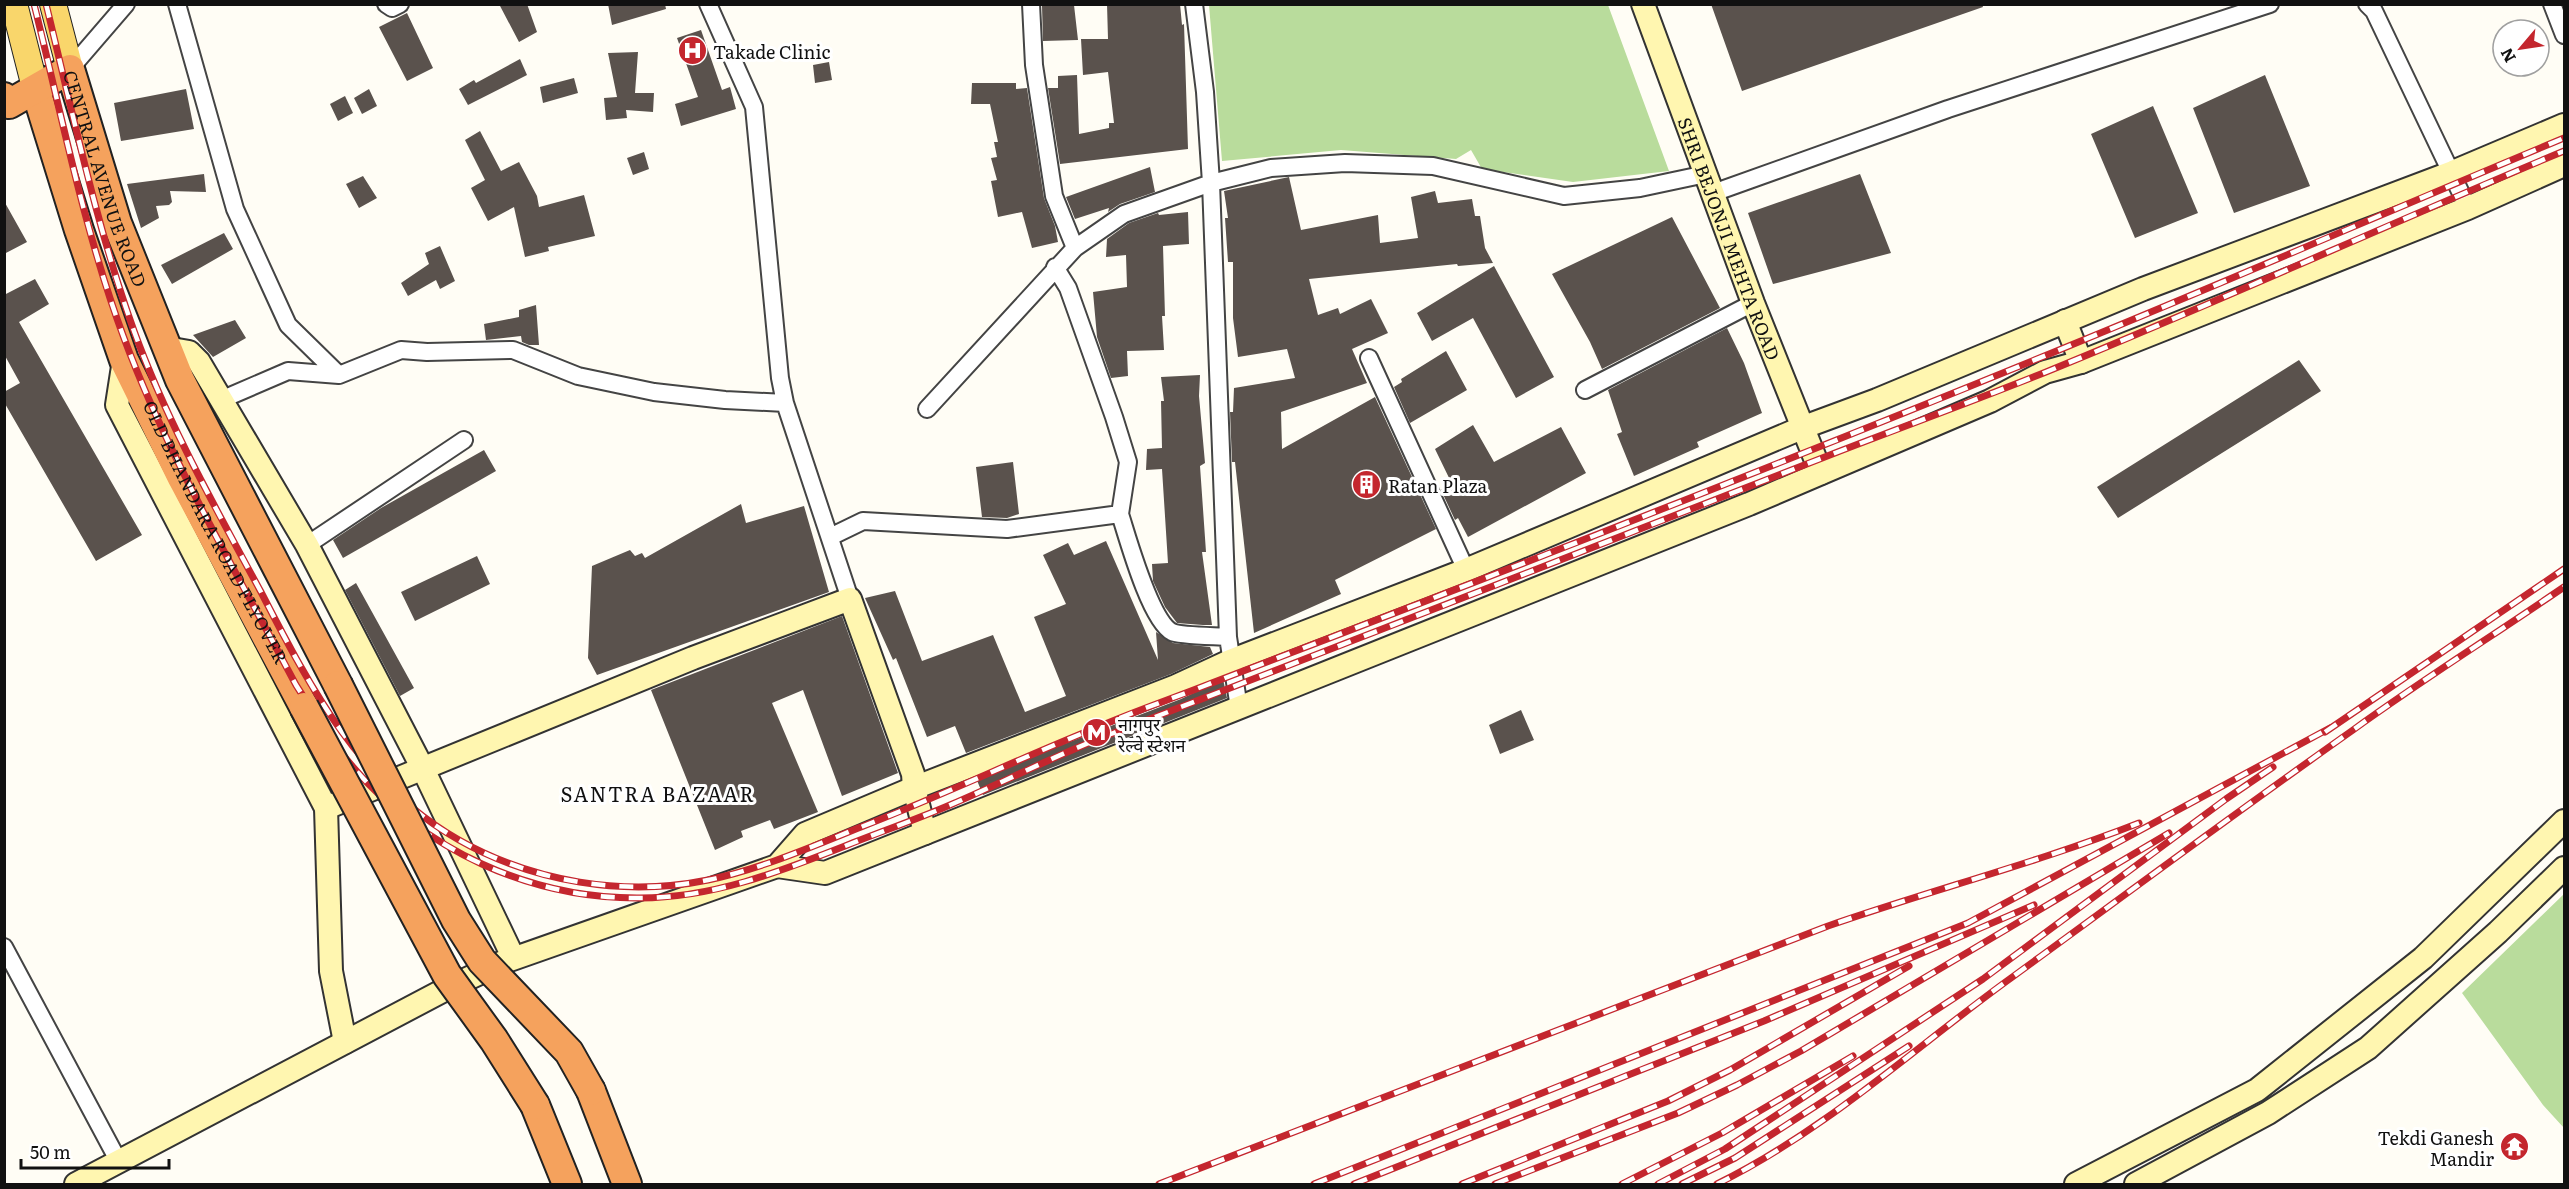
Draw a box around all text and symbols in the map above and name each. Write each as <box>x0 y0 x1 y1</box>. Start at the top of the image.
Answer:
north arrow <box>2491 18 2551 78</box>
hospital icon: Takade Clinic <box>676 35 708 67</box>
place label: Takade Clinic <box>713 38 830 65</box>
text: N <box>2493 44 2521 67</box>
street label: CENTRAL AVENUE ROAD <box>58 67 155 291</box>
street label: SHRI BEJONJI MEHTA ROAD <box>1672 113 1788 364</box>
street label: OLD BHANDARA ROAD FLYOVER <box>137 396 296 668</box>
building icon: Ratan Plaza <box>1351 469 1383 501</box>
place label: Ratan Plaza <box>1388 472 1487 499</box>
place label: नागपुर रेल्वे स्टेशन <box>1117 710 1186 758</box>
metro station icon: नागपुर रेल्वे स्टेशन <box>1081 717 1113 749</box>
district label: SANTRA BAZAAR <box>560 778 756 808</box>
place label: Tekdi Ganesh Mandir <box>2378 1124 2494 1172</box>
temple icon: Tekdi Ganesh Mandir <box>2499 1131 2531 1163</box>
scale bar <box>21 1132 170 1170</box>
text: 50 m <box>30 1138 71 1165</box>

